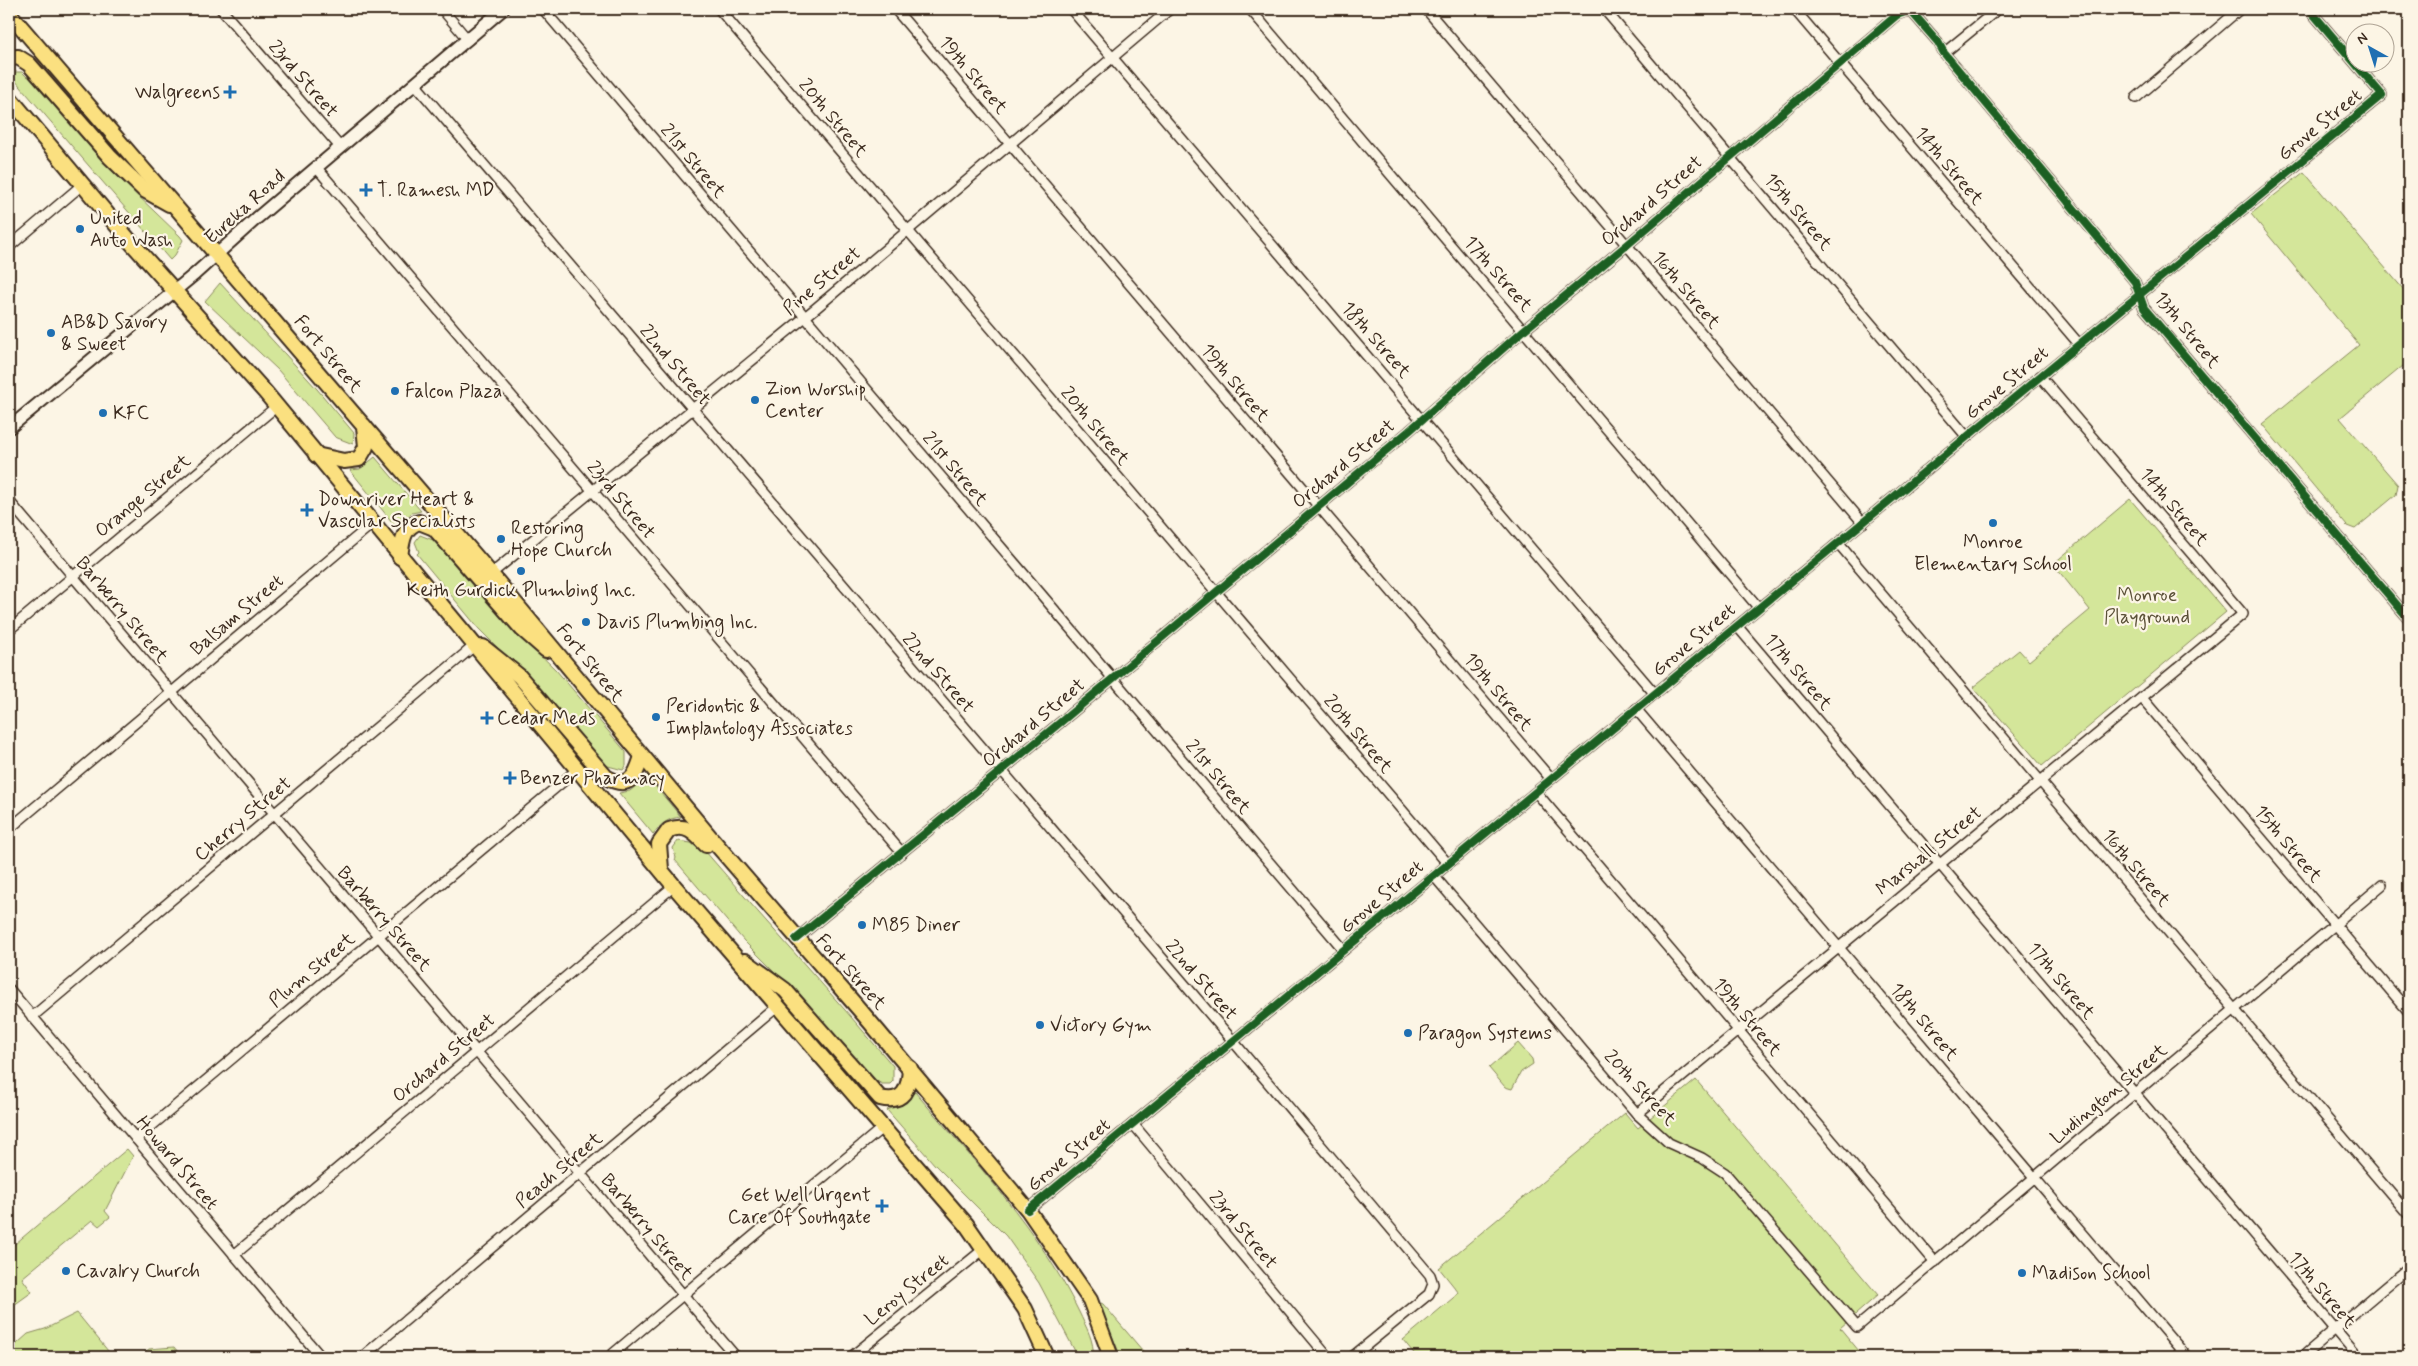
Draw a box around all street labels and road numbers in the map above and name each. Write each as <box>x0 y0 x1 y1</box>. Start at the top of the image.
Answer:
street label: 19th Street <box>933 30 1013 120</box>
street label: 23rd Street <box>262 35 344 123</box>
street label: 20th Street <box>793 73 873 163</box>
street label: Grove Street <box>2273 83 2367 167</box>
street label: 21st Street <box>654 118 732 204</box>
street label: 14th Street <box>1909 121 1989 211</box>
street label: Orchard Street <box>1596 150 1708 252</box>
street label: Eureka Road <box>199 164 291 250</box>
street label: 15th Street <box>1758 168 1838 256</box>
street label: 17th Street <box>1458 230 1538 318</box>
street label: Pine Street <box>778 241 866 321</box>
street label: 16th Street <box>1646 246 1726 334</box>
street label: 13th Street <box>2148 286 2226 374</box>
street label: 18th Street <box>1336 296 1416 384</box>
street label: Fort Street <box>288 310 368 398</box>
street label: 22nd Street <box>634 319 716 411</box>
street label: 19th Street <box>1195 338 1275 428</box>
street label: Grove Street <box>1960 341 2054 425</box>
street label: 20th Street <box>1055 381 1135 471</box>
street label: Orchard Street <box>1287 414 1401 514</box>
street label: 21st Street <box>916 426 994 512</box>
street label: Orange Street <box>90 449 197 545</box>
street label: 23rd Street <box>581 456 661 544</box>
street label: 14th Street <box>2134 462 2214 552</box>
street label: Barberry Street <box>70 551 174 669</box>
street label: Balsam Street <box>185 569 289 661</box>
street label: Grove Street <box>1647 598 1741 682</box>
street label: Fort Street <box>551 618 629 708</box>
street label: 22nd Street <box>896 627 980 719</box>
street label: 17th Street <box>1758 628 1838 716</box>
street label: 19th Street <box>1458 647 1538 737</box>
street label: Orchard Street <box>977 673 1091 773</box>
street label: 20th Street <box>1318 689 1398 779</box>
street label: 21st Street <box>1179 734 1257 820</box>
street label: Cherry Street <box>189 771 297 867</box>
street label: Marshall Street <box>1871 800 1987 902</box>
street label: 15th Street <box>2248 800 2328 888</box>
street label: 16th Street <box>2096 824 2176 912</box>
street label: Grove Street <box>1335 855 1429 939</box>
street label: Barberry Street <box>331 861 437 977</box>
street label: Plum Street <box>264 927 360 1013</box>
street label: Fort Street <box>810 928 892 1016</box>
street label: 22nd Street <box>1159 934 1243 1026</box>
street label: 17th Street <box>2021 937 2101 1025</box>
street label: 19th Street <box>1707 972 1787 1062</box>
street label: 18th Street <box>1884 978 1964 1066</box>
street label: Orchard Street <box>387 1008 501 1108</box>
street label: Ludington Street <box>2046 1038 2173 1151</box>
street label: 20th Street <box>1598 1044 1682 1132</box>
street label: Howard Street <box>130 1111 224 1215</box>
street label: Grove Street <box>1022 1113 1116 1197</box>
street label: Peach Street <box>510 1126 608 1214</box>
street label: Barberry Street <box>595 1168 699 1286</box>
street label: 23rd Street <box>1203 1186 1283 1274</box>
street label: 17th Street <box>2282 1246 2362 1334</box>
street label: Leroy Street <box>860 1248 955 1332</box>

